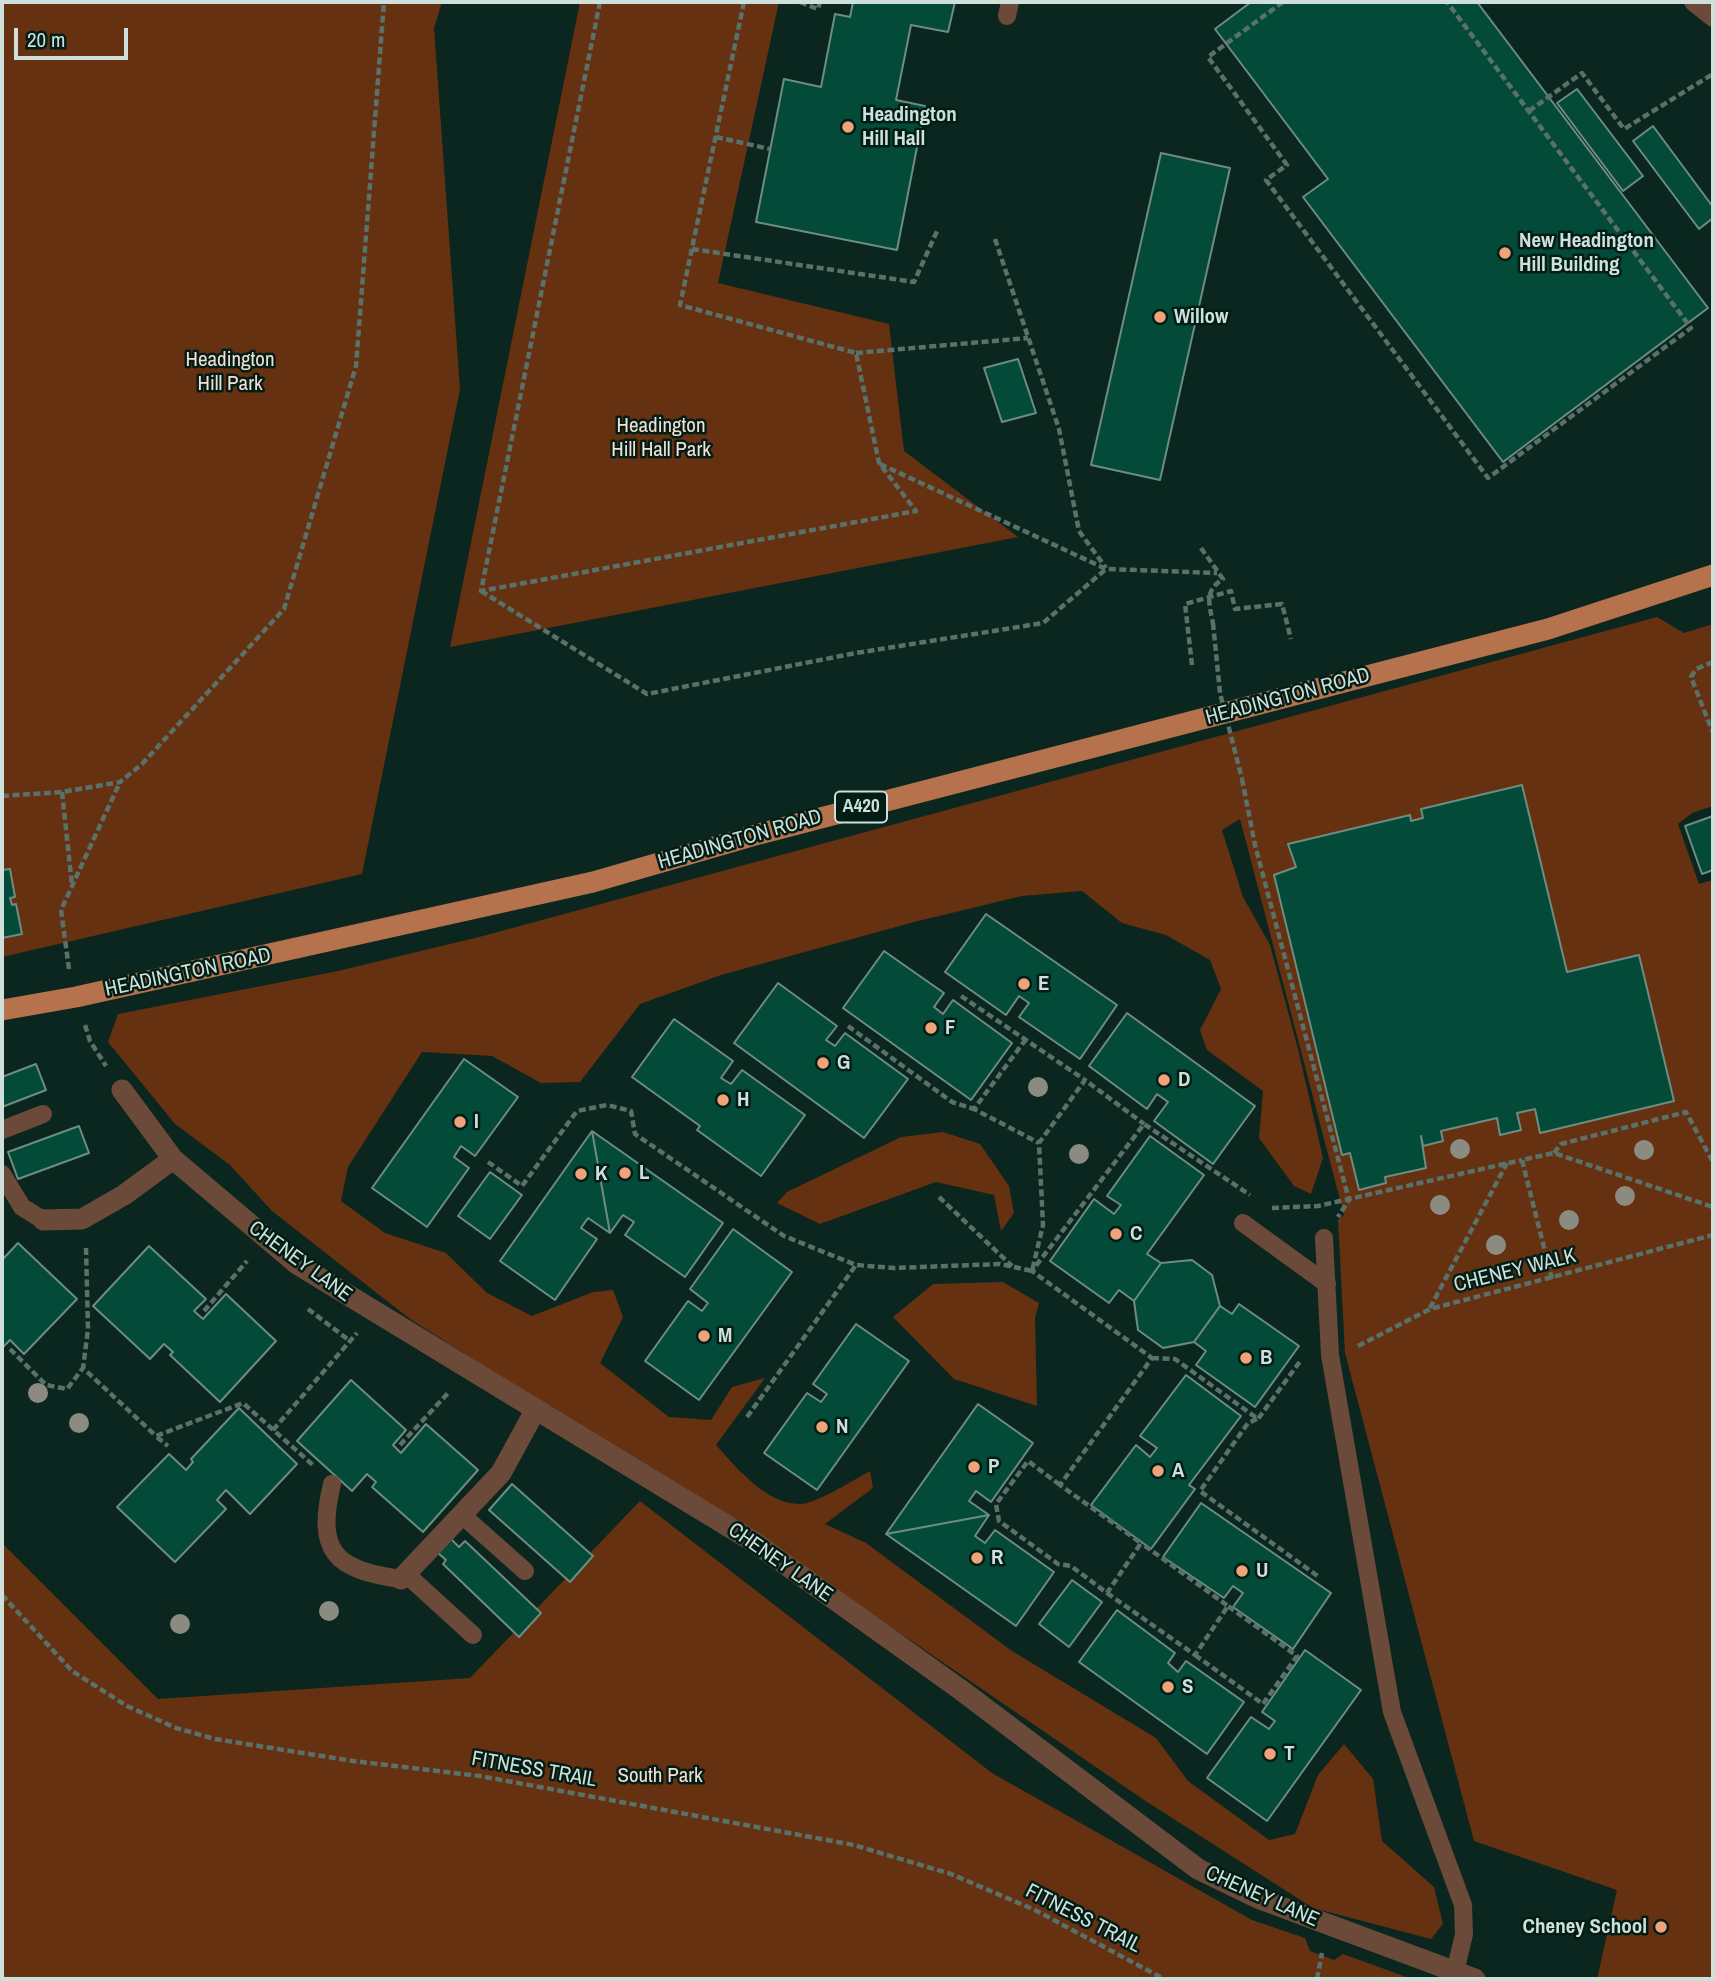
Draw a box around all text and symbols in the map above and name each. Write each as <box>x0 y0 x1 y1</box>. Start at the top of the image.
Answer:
scale bar <box>18 14 131 58</box>
text: 20 m <box>27 25 65 54</box>
place label: Headington Hill Hall <box>862 102 957 152</box>
marker: Headington Hill Hall <box>840 119 856 135</box>
place label: New Headington Hill Building <box>1519 228 1654 278</box>
marker: New Headington Hill Building <box>1497 245 1513 261</box>
place label: Willow <box>1174 304 1228 330</box>
marker: Willow <box>1152 309 1168 325</box>
park label: Headington Hill Park <box>185 347 275 397</box>
park label: Headington Hill Hall Park <box>611 413 711 463</box>
street label: HEADINGTON ROAD <box>1203 663 1373 731</box>
road number: A420 <box>835 792 887 822</box>
street label: HEADINGTON ROAD <box>655 805 825 875</box>
street label: HEADINGTON ROAD <box>103 943 273 1003</box>
place label: E <box>1038 971 1049 997</box>
marker: E <box>1016 976 1032 992</box>
place label: F <box>945 1015 956 1041</box>
marker: F <box>923 1020 939 1036</box>
place label: G <box>837 1050 850 1076</box>
marker: G <box>815 1055 831 1071</box>
place label: D <box>1178 1067 1190 1093</box>
marker: D <box>1156 1072 1172 1088</box>
place label: H <box>737 1087 749 1113</box>
marker: H <box>715 1092 731 1108</box>
place label: I <box>474 1109 479 1135</box>
marker: I <box>452 1114 468 1130</box>
place label: L <box>639 1160 650 1186</box>
place label: K <box>595 1161 607 1187</box>
marker: L <box>617 1165 633 1181</box>
marker: K <box>573 1166 589 1182</box>
street label: CHENEY LANE <box>243 1216 357 1308</box>
place label: C <box>1130 1221 1142 1247</box>
marker: C <box>1108 1226 1124 1242</box>
street label: CHENEY WALK <box>1451 1244 1579 1298</box>
place label: M <box>718 1323 732 1349</box>
marker: M <box>696 1328 712 1344</box>
place label: B <box>1260 1345 1272 1371</box>
marker: B <box>1238 1350 1254 1366</box>
place label: N <box>836 1414 848 1440</box>
marker: N <box>814 1419 830 1435</box>
place label: P <box>988 1454 999 1480</box>
place label: A <box>1172 1458 1184 1484</box>
marker: P <box>966 1459 982 1475</box>
marker: A <box>1150 1463 1166 1479</box>
street label: CHENEY LANE <box>723 1518 837 1608</box>
place label: R <box>991 1545 1003 1571</box>
marker: R <box>969 1550 985 1566</box>
place label: U <box>1256 1558 1268 1584</box>
marker: U <box>1234 1563 1250 1579</box>
place label: S <box>1182 1674 1193 1700</box>
marker: S <box>1160 1679 1176 1695</box>
place label: T <box>1284 1741 1295 1767</box>
marker: T <box>1262 1746 1278 1762</box>
street label: FITNESS TRAIL <box>470 1747 598 1793</box>
park label: South Park <box>617 1763 703 1789</box>
street label: CHENEY LANE <box>1201 1861 1323 1933</box>
street label: FITNESS TRAIL <box>1021 1879 1145 1959</box>
place label: Cheney School <box>1523 1914 1647 1940</box>
marker: Cheney School <box>1653 1919 1669 1935</box>

